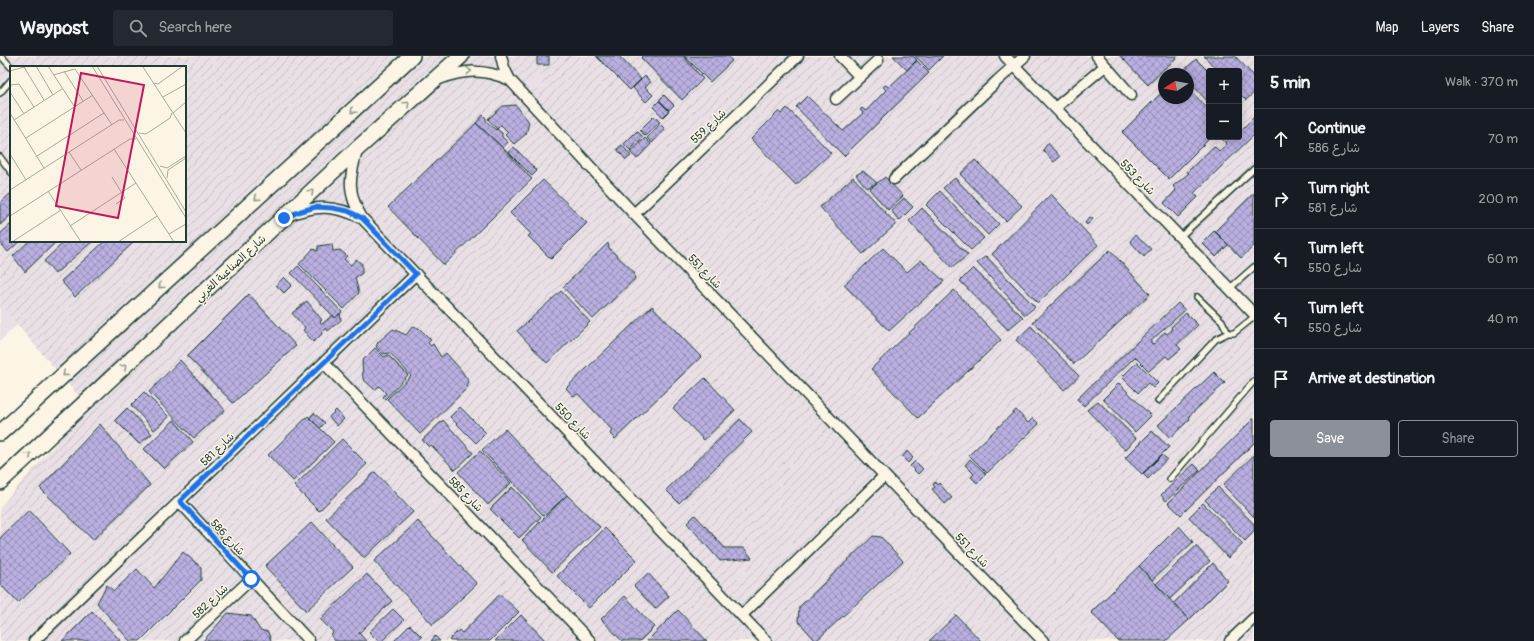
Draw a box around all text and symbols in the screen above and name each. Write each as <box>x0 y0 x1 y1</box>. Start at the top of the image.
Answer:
search box <box>113 10 393 46</box>
text: Waypost <box>20 16 89 40</box>
icon: search <box>127 17 149 39</box>
text: Search here <box>159 18 232 37</box>
text: Map <box>1376 19 1399 36</box>
text: Layers <box>1421 19 1459 36</box>
text: Share <box>1481 19 1514 36</box>
inset map <box>10 66 186 242</box>
one-way arrow <box>466 67 472 76</box>
north arrow <box>1158 68 1194 104</box>
map controls <box>1206 68 1242 140</box>
button: + <box>1206 68 1242 104</box>
text: 5 min <box>1270 72 1310 93</box>
text: Walk · 370 m <box>1445 74 1518 90</box>
one-way arrow <box>402 101 410 109</box>
button: − <box>1206 104 1242 140</box>
one-way arrow <box>350 106 357 113</box>
street label: شارع 559 <box>688 106 730 148</box>
text: Continue <box>1308 119 1366 138</box>
icon: ahead <box>1270 128 1292 150</box>
text: 70 m <box>1488 131 1518 147</box>
text: شارع 586 <box>1308 140 1360 156</box>
street label: شارع 553 <box>1116 157 1158 199</box>
text: Turn right <box>1308 179 1369 198</box>
icon: right <box>1270 188 1292 210</box>
one-way arrow <box>306 190 314 197</box>
text: 200 m <box>1479 191 1518 207</box>
one-way arrow <box>254 194 261 201</box>
text: شارع 581 <box>1308 200 1358 216</box>
route end <box>275 209 293 227</box>
street label: شارع الصناعية الغربي <box>192 232 271 307</box>
text: Turn left <box>1308 239 1364 258</box>
icon: left <box>1270 248 1292 270</box>
text: 60 m <box>1487 251 1518 267</box>
street label: شارع 551 <box>684 252 724 293</box>
text: شارع 550 <box>1308 260 1362 276</box>
one-way arrow <box>158 281 165 288</box>
text: Turn left <box>1308 299 1364 318</box>
icon: left <box>1270 308 1292 330</box>
text: 40 m <box>1487 311 1518 327</box>
text: شارع 550 <box>1308 320 1362 336</box>
one-way arrow <box>119 364 127 371</box>
icon: arrive <box>1270 368 1292 390</box>
one-way arrow <box>62 369 69 376</box>
text: Arrive at destination <box>1308 369 1435 388</box>
street label: شارع 550 <box>551 400 593 444</box>
button: Save <box>1270 420 1390 457</box>
button: Share <box>1398 420 1518 457</box>
street label: شارع 581 <box>198 430 238 470</box>
one-way arrow <box>24 453 31 460</box>
street label: شارع 585 <box>444 474 485 516</box>
street label: شارع 586 <box>206 517 247 559</box>
street label: شارع 551 <box>951 531 991 572</box>
route start <box>242 570 260 588</box>
street label: شارع 582 <box>190 582 232 623</box>

